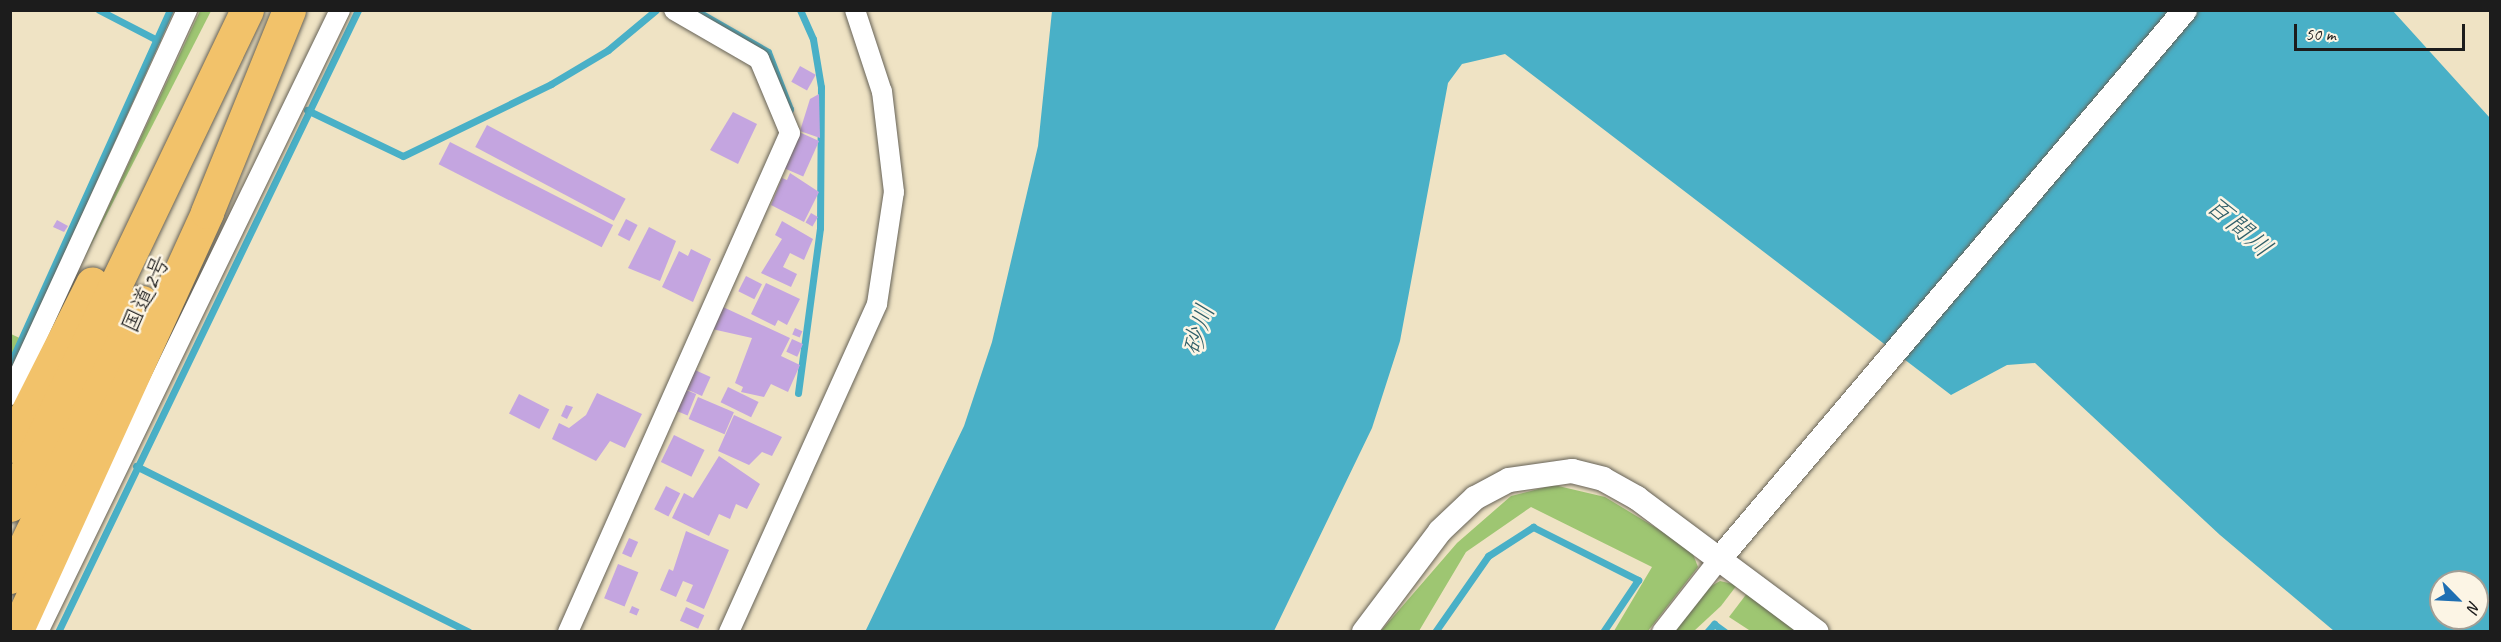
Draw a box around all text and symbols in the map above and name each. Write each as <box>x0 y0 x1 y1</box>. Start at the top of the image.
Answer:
scale bar <box>2297 12 2468 50</box>
text: 50 m <box>2305 23 2336 45</box>
water label: 百間川 <box>2199 190 2279 264</box>
street label: 国道2号 <box>115 250 177 338</box>
water label: 砂川 <box>1176 301 1222 359</box>
north arrow <box>2429 570 2489 630</box>
text: N <box>2462 598 2485 615</box>

